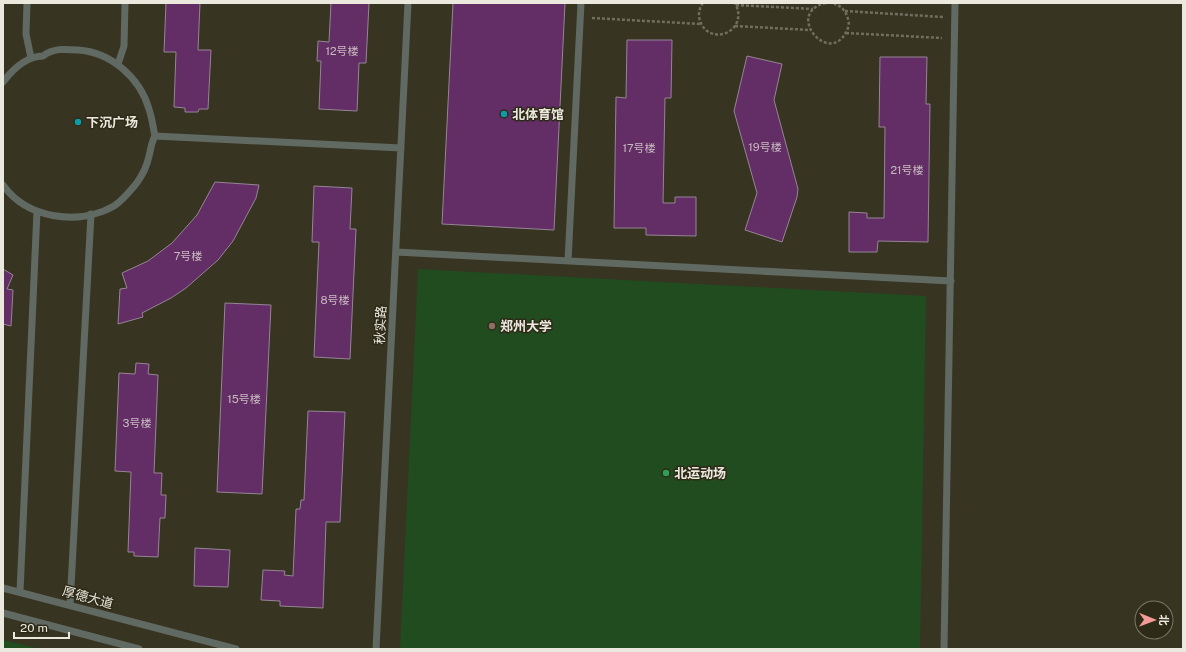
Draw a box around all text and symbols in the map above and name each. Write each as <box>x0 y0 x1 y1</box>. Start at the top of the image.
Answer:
house number: 12号楼 <box>325 45 359 57</box>
place label: 北体育馆 <box>512 107 564 122</box>
marker: 北体育馆 <box>499 109 509 119</box>
place label: 下沉广场 <box>86 115 138 130</box>
marker: 下沉广场 <box>73 117 83 127</box>
house number: 19号楼 <box>748 141 782 153</box>
house number: 17号楼 <box>622 142 656 154</box>
house number: 21号楼 <box>890 164 924 176</box>
house number: 7号楼 <box>174 250 202 262</box>
house number: 8号楼 <box>320 294 350 306</box>
street label: 秋实路 <box>372 305 389 345</box>
place label: 郑州大学 <box>500 319 552 334</box>
marker: 郑州大学 <box>487 321 497 331</box>
house number: 15号楼 <box>227 393 261 405</box>
house number: 3号楼 <box>123 417 151 429</box>
place label: 北运动场 <box>674 466 726 481</box>
marker: 北运动场 <box>661 468 671 478</box>
street label: 厚德大道 <box>61 584 115 611</box>
north arrow <box>1134 600 1174 640</box>
scale bar <box>14 614 69 640</box>
text: 北 <box>1158 615 1170 626</box>
text: 20 m <box>20 621 48 635</box>

